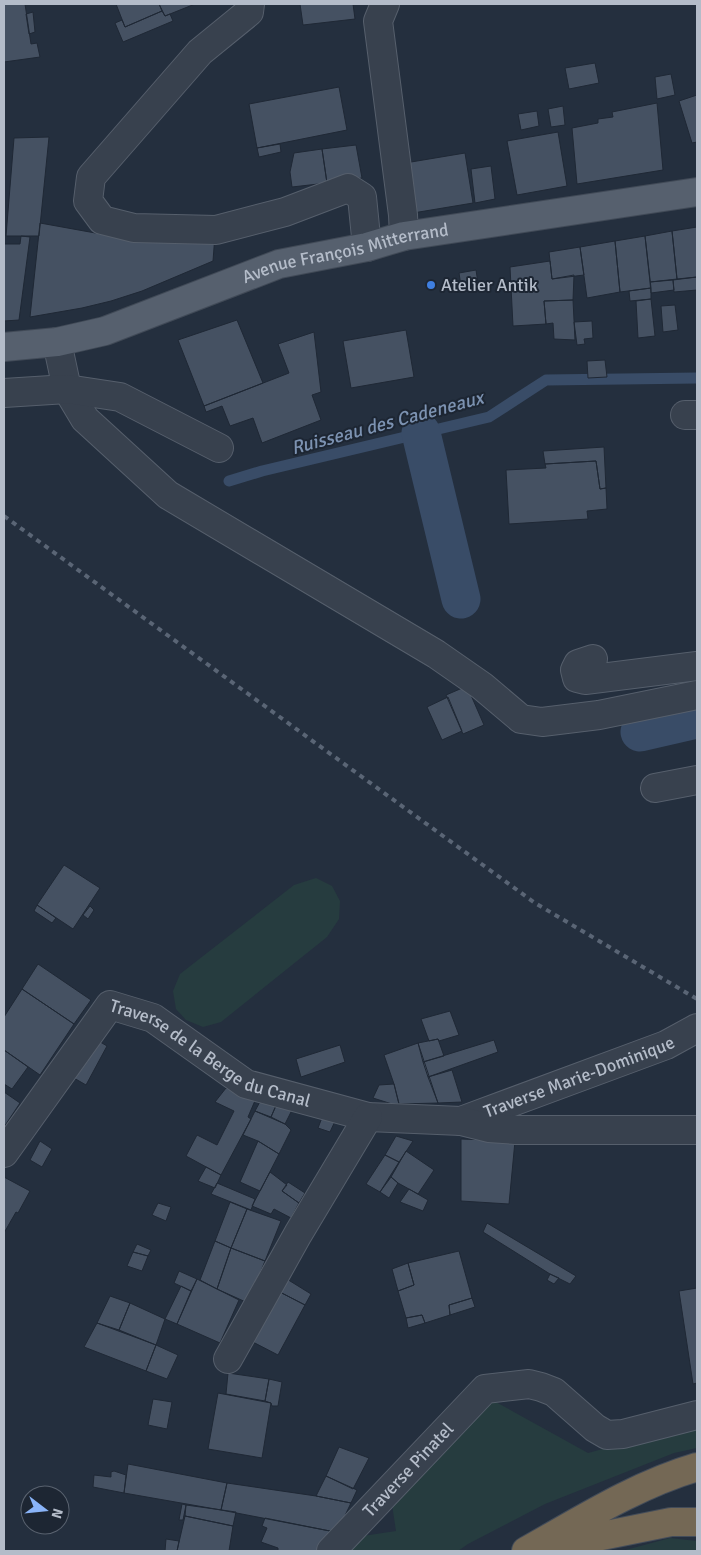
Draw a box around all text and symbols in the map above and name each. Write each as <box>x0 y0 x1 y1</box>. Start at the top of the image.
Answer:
street label: Avenue François Mitterrand <box>239 218 450 288</box>
place label: Atelier Antik <box>441 274 538 296</box>
marker: Atelier Antik <box>425 279 437 291</box>
water label: Ruisseau des Cadeneaux <box>289 385 488 460</box>
street label: Traverse de la Berge du Canal <box>107 995 313 1112</box>
street label: Traverse Marie-Dominique <box>481 1031 679 1123</box>
street label: Traverse Pinatel <box>358 1418 458 1522</box>
north arrow <box>20 1485 70 1535</box>
text: N <box>48 1506 67 1520</box>

